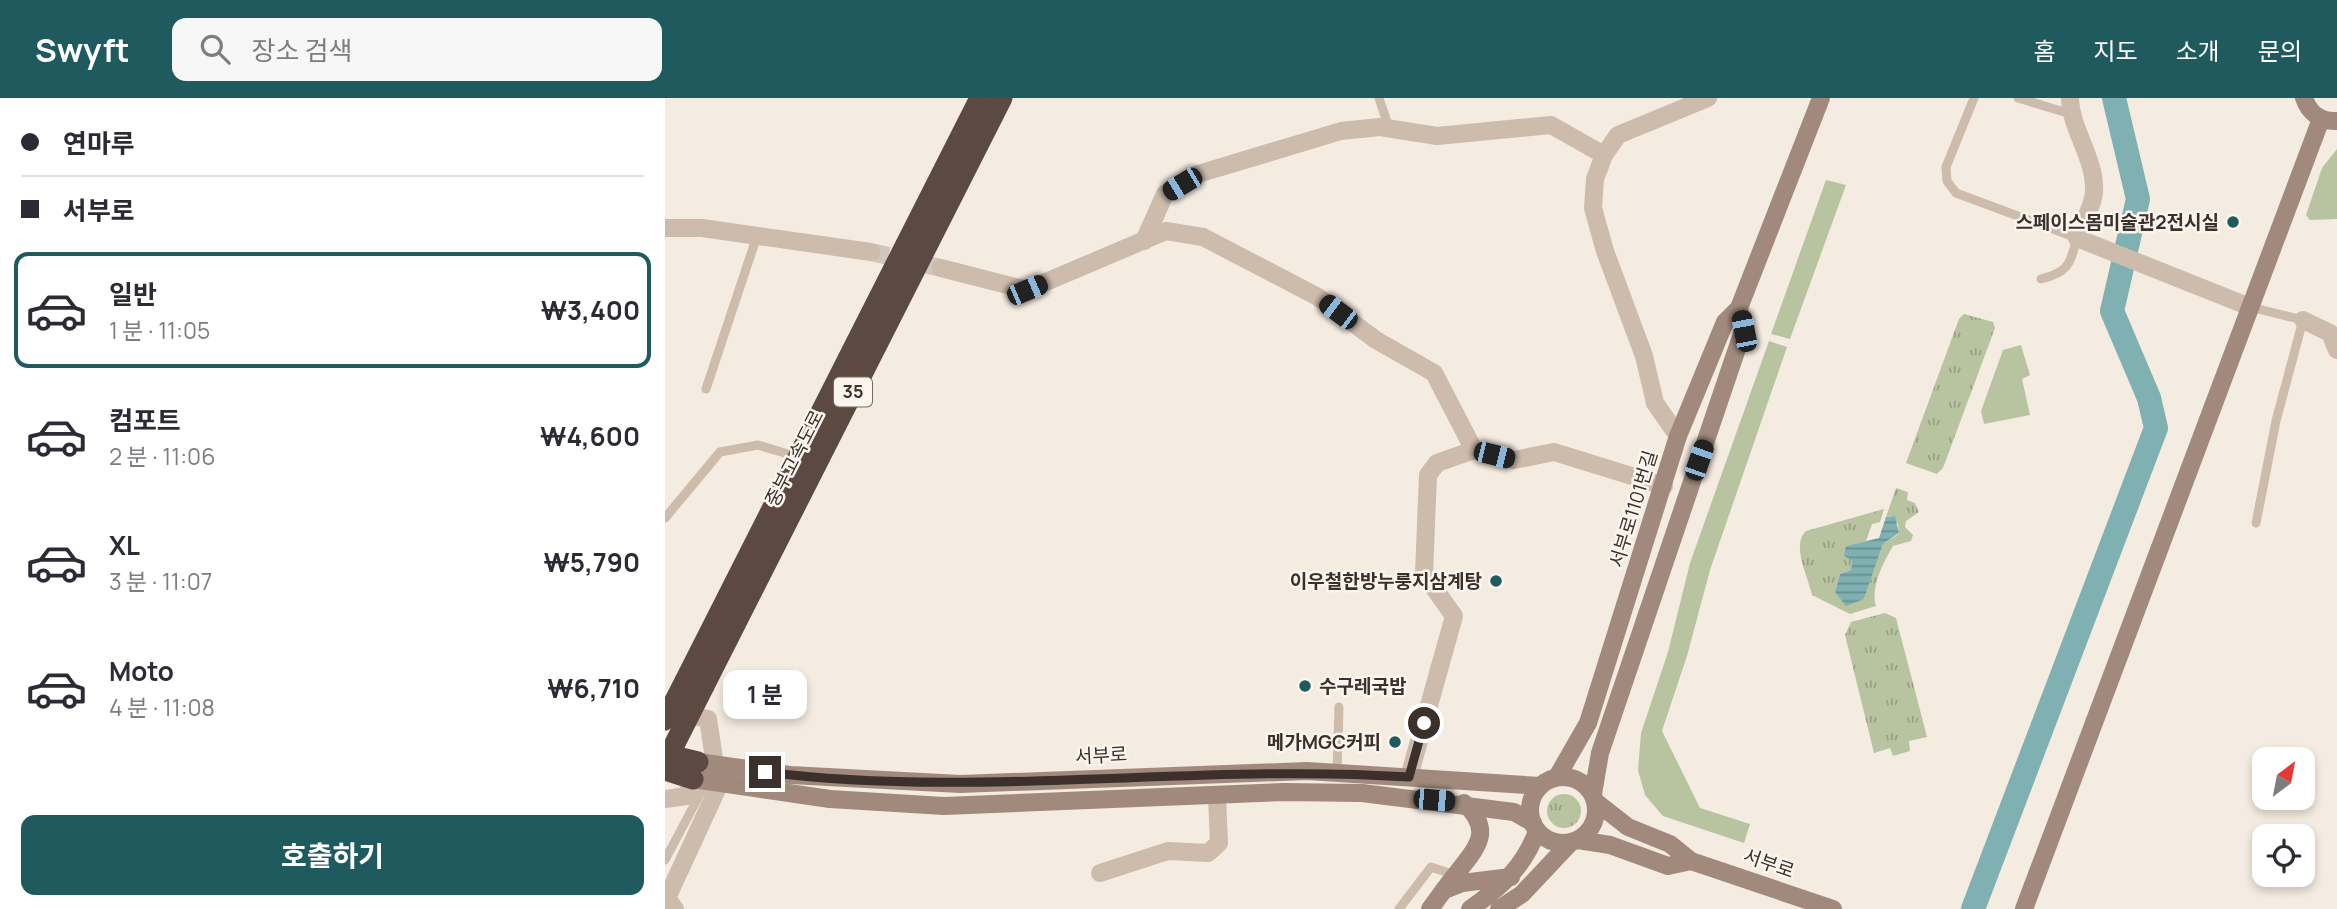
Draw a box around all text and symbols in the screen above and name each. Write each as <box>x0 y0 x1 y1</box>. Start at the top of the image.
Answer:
search box <box>172 18 662 81</box>
text: Swyft <box>35 27 130 72</box>
icon: search <box>196 30 234 68</box>
text: 장소 검색 <box>252 32 352 68</box>
text: 홈 <box>2033 34 2055 67</box>
text: 지도 <box>2093 34 2138 67</box>
text: 소개 <box>2176 34 2220 67</box>
text: 문의 <box>2258 34 2302 67</box>
text: 연마루 <box>63 125 135 161</box>
car <box>1159 164 1206 204</box>
text: 서부로 <box>63 192 135 228</box>
place label: 스페이스몸미술관2전시실 <box>2015 209 2219 235</box>
marker: 스페이스몸미술관2전시실 <box>2225 214 2241 230</box>
car <box>1004 272 1051 308</box>
text: 일반 <box>109 276 157 312</box>
icon: car <box>25 279 88 342</box>
car <box>1315 291 1362 333</box>
text: ₩3,400 <box>541 292 640 328</box>
car <box>1730 308 1759 354</box>
text: 1 분 · 11:05 <box>109 314 210 346</box>
road number: 35 <box>834 378 872 406</box>
text: 컴포트 <box>109 402 181 438</box>
icon: car <box>25 405 88 468</box>
street label: 중부고속도로 <box>759 405 829 511</box>
text: ₩4,600 <box>540 418 640 454</box>
car <box>1683 437 1716 483</box>
text: 2 분 · 11:06 <box>109 440 215 472</box>
car <box>1472 440 1517 470</box>
street label: 서부로1101번길 <box>1603 447 1663 571</box>
text: XL <box>109 527 140 563</box>
icon: car <box>25 531 88 594</box>
text: ₩5,790 <box>543 544 640 580</box>
text: 3 분 · 11:07 <box>109 565 212 597</box>
place label: 이우철한방누룽지삼계탕 <box>1290 568 1482 594</box>
marker: 이우철한방누룽지삼계탕 <box>1488 573 1504 589</box>
text: Moto <box>109 653 174 689</box>
icon: car <box>25 657 88 720</box>
text: ₩6,710 <box>547 670 640 706</box>
callout: 1 분 <box>723 670 807 720</box>
place label: 수구레국밥 <box>1319 673 1406 699</box>
text: 1 분 <box>747 678 783 710</box>
marker: 수구레국밥 <box>1297 678 1313 694</box>
text: 4 분 · 11:08 <box>109 691 215 723</box>
route start <box>1408 707 1440 739</box>
place label: 메가MGC커피 <box>1267 729 1381 755</box>
marker: 메가MGC커피 <box>1387 734 1403 750</box>
street label: 서부로 <box>1074 741 1128 769</box>
north arrow <box>2252 747 2315 810</box>
map controls <box>2252 747 2315 887</box>
route end <box>749 756 781 788</box>
car <box>1413 788 1456 812</box>
button: 호출하기 <box>21 815 644 895</box>
button: locate <box>2252 824 2315 887</box>
street label: 서부로 <box>1740 842 1798 884</box>

